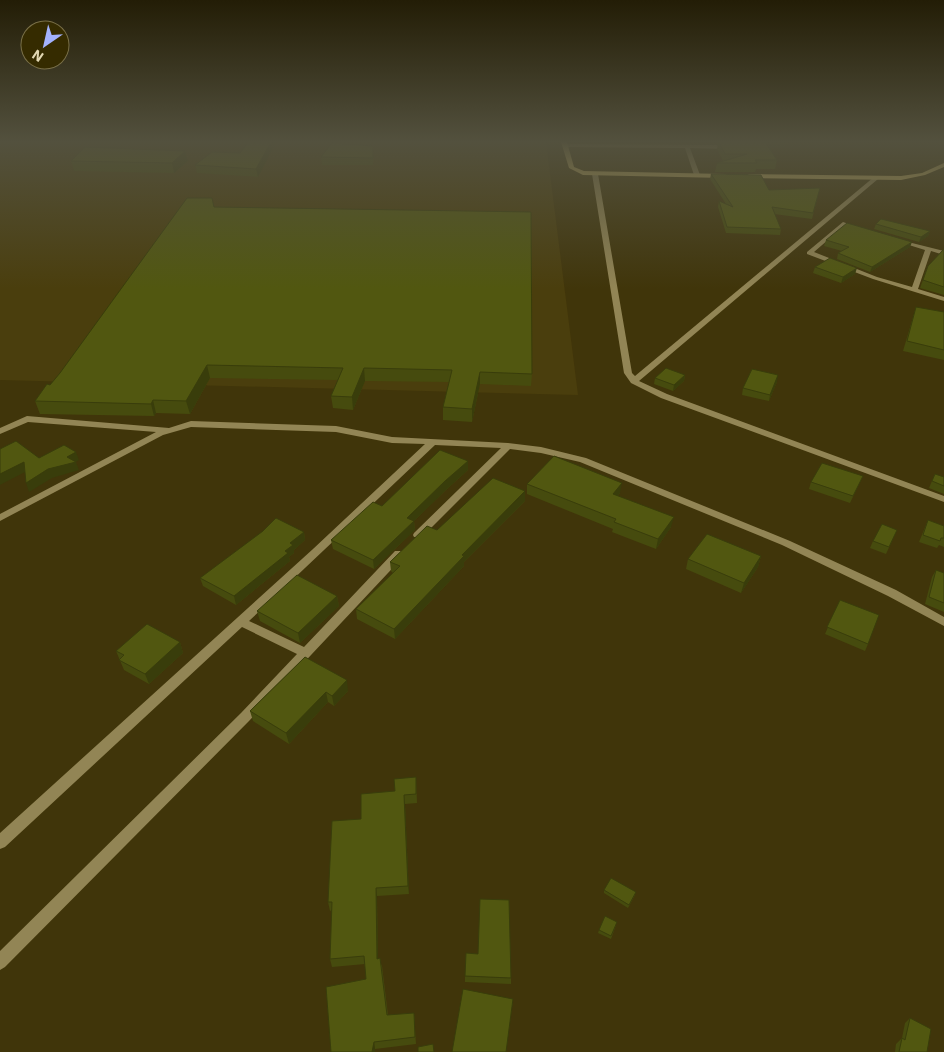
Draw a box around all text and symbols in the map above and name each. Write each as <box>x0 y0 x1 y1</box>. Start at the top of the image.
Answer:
north arrow <box>20 20 70 70</box>
text: N <box>28 45 47 66</box>

